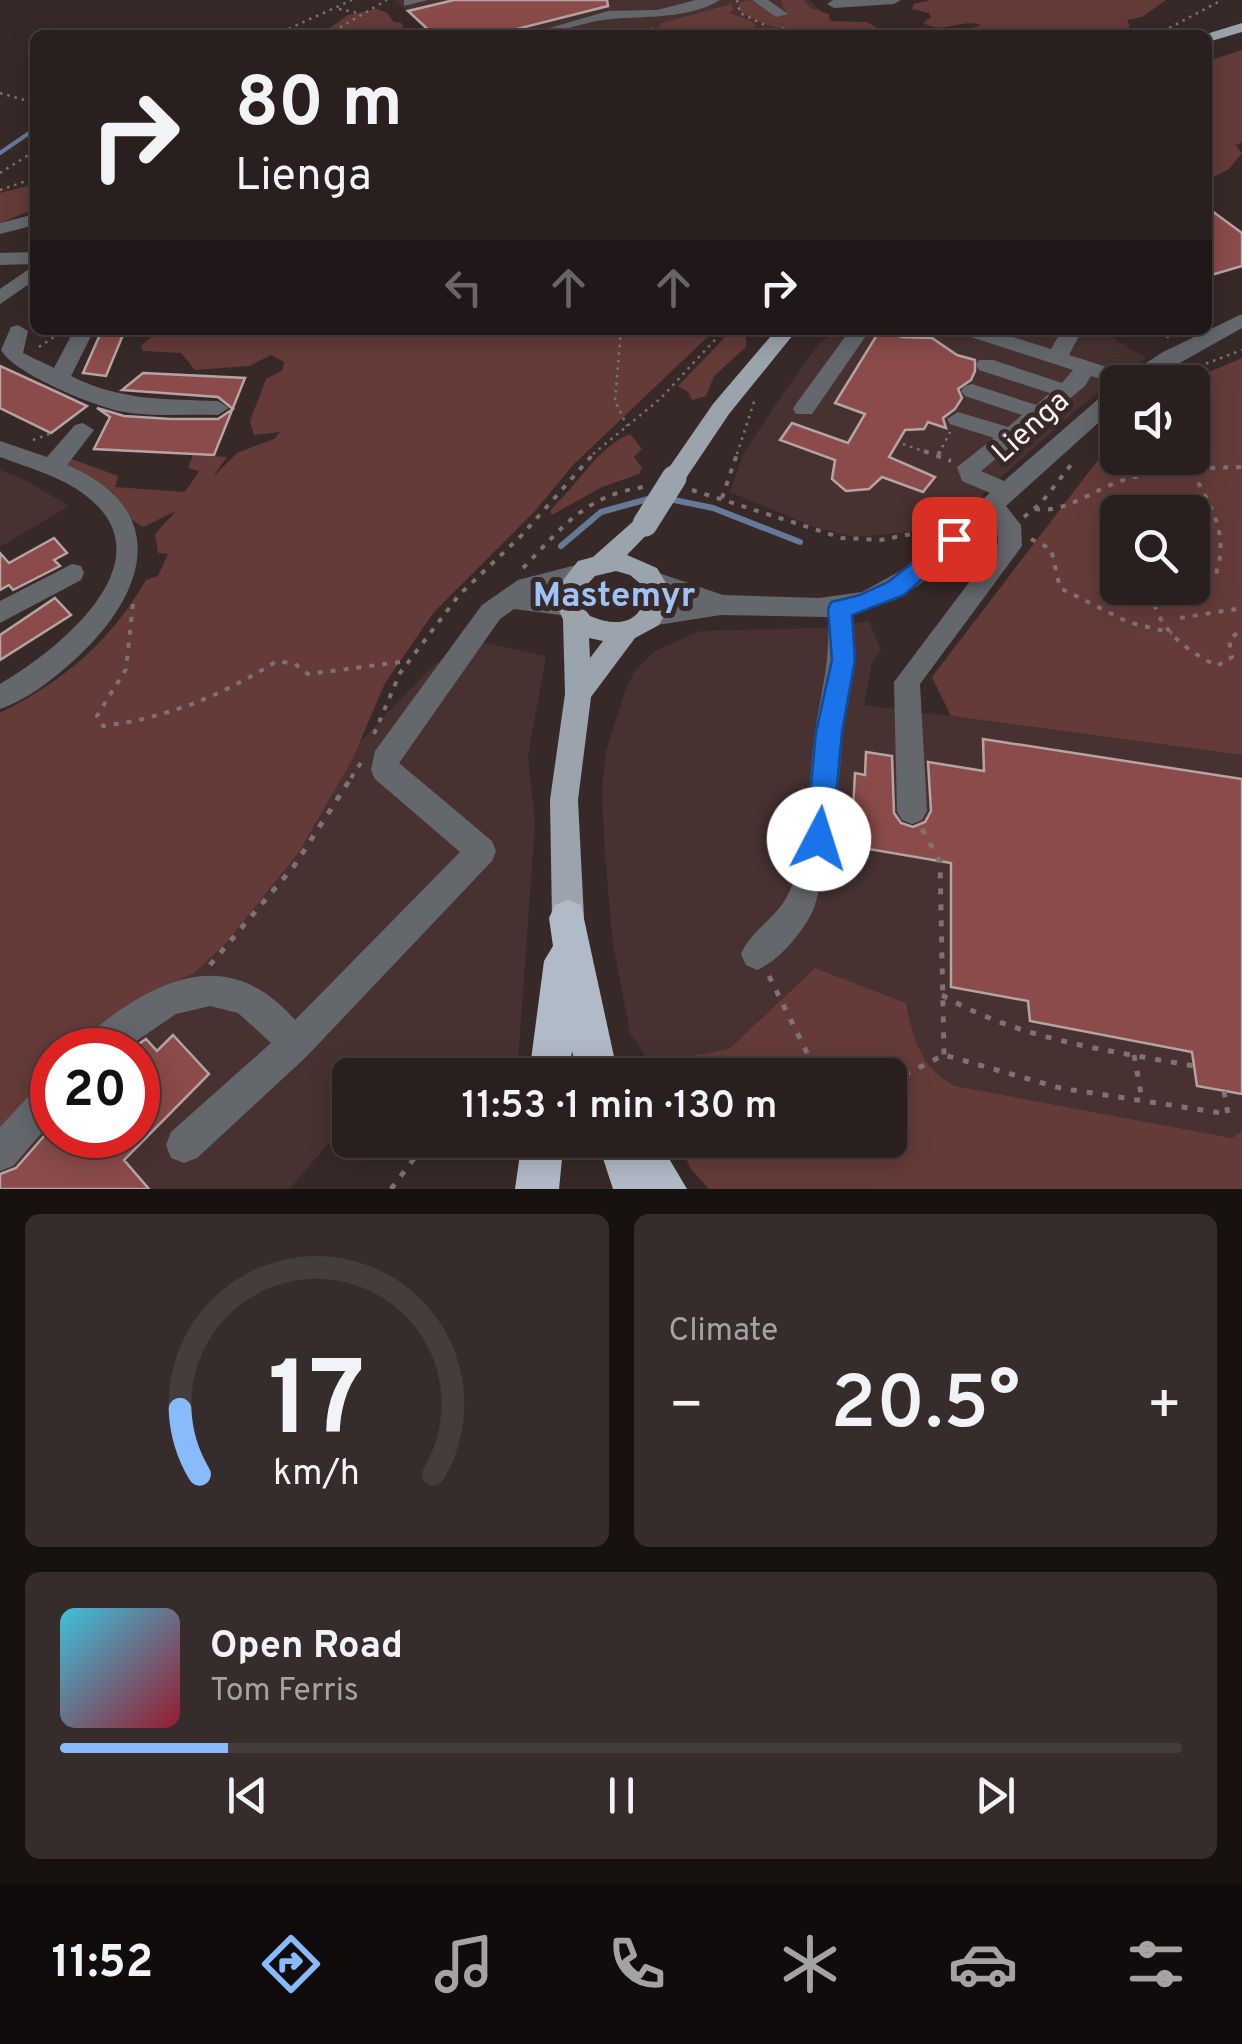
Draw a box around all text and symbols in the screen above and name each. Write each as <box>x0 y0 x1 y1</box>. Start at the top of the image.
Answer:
text: 80 m <box>235 62 403 151</box>
icon: right <box>70 70 200 200</box>
text: Lienga <box>235 149 372 206</box>
icon: left <box>436 260 491 315</box>
icon: ahead <box>541 260 596 315</box>
icon: ahead <box>646 260 701 315</box>
icon: right <box>751 260 806 315</box>
map controls <box>1100 365 1210 605</box>
button: sound <box>1100 365 1210 475</box>
street label: Lienga <box>985 384 1078 472</box>
button: search <box>1100 495 1210 605</box>
pin <box>912 497 997 582</box>
icon: arrive <box>927 512 982 567</box>
district label: Mastemyr <box>533 575 696 619</box>
position arrow <box>767 787 871 891</box>
speed limit sign: 20 <box>30 1028 160 1158</box>
text: 11:53 · 1 min · 130 m <box>462 1083 777 1132</box>
text: Climate <box>669 1312 778 1352</box>
text: 17 <box>268 1340 365 1472</box>
text: 20.5° <box>830 1360 1020 1455</box>
text: − <box>669 1373 704 1443</box>
text: + <box>1147 1373 1182 1443</box>
text: km/h <box>273 1452 360 1498</box>
text: Open Road <box>210 1623 403 1672</box>
text: Tom Ferris <box>210 1672 359 1712</box>
icon: previous <box>220 1768 275 1823</box>
icon: pause <box>594 1768 649 1823</box>
icon: next <box>968 1768 1023 1823</box>
icon: directions <box>256 1929 326 1999</box>
icon: music <box>429 1929 499 1999</box>
icon: phone <box>602 1929 672 1999</box>
icon: climate <box>775 1929 845 1999</box>
icon: car <box>948 1929 1018 1999</box>
icon: filters <box>1121 1929 1191 1999</box>
text: 11:52 <box>51 1936 153 1993</box>

